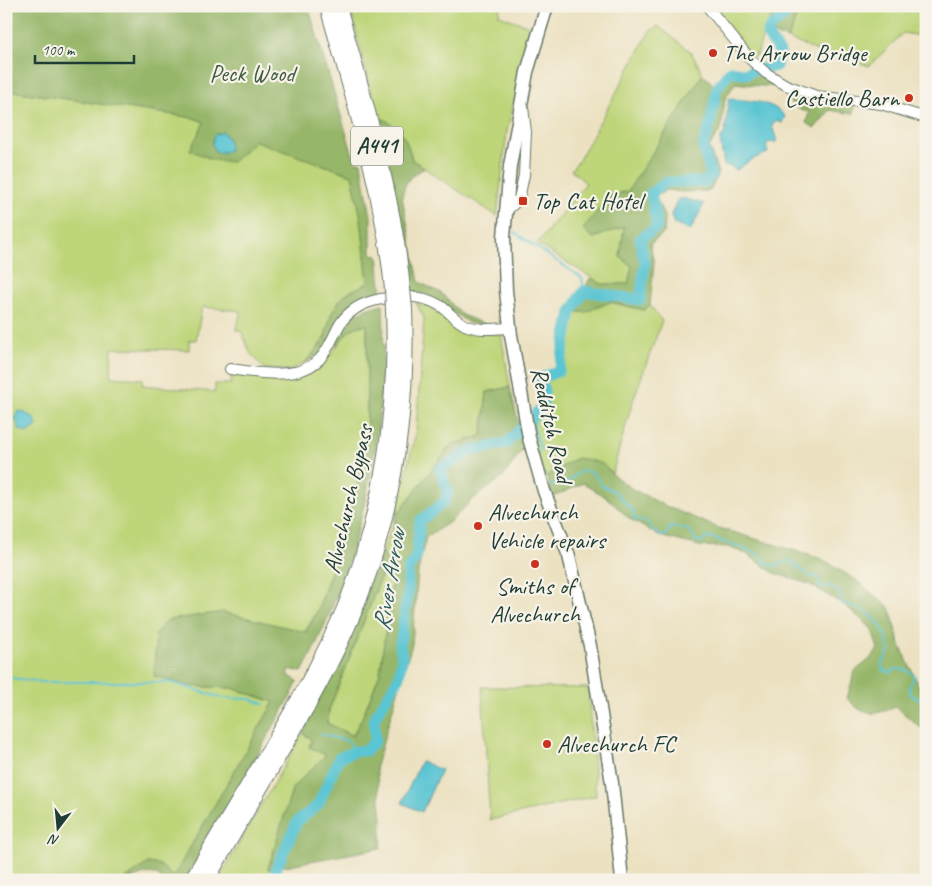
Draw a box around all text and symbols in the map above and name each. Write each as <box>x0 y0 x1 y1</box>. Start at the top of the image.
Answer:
scale bar <box>35 32 134 64</box>
place label: The Arrow Bridge <box>723 38 869 68</box>
text: 100 m <box>42 41 76 60</box>
marker: The Arrow Bridge <box>707 47 719 59</box>
park label: Peck Wood <box>209 58 298 88</box>
place label: Castiello Barn <box>785 83 900 113</box>
marker: Castiello Barn <box>903 92 915 104</box>
road number: A441 <box>351 126 403 166</box>
place label: Top Cat Hotel <box>533 186 646 216</box>
marker: Top Cat Hotel <box>517 195 529 207</box>
street label: Redditch Road <box>524 364 581 489</box>
street label: Alvechurch Bypass <box>316 420 380 576</box>
place label: Alvechurch Vehicle repairs <box>488 497 608 555</box>
marker: Alvechurch Vehicle repairs <box>472 520 484 532</box>
water label: River Arrow <box>365 523 413 633</box>
marker: Smiths of Alvechurch <box>529 558 541 570</box>
place label: Smiths of Alvechurch <box>490 571 582 629</box>
place label: Alvechurch FC <box>557 729 678 759</box>
marker: Alvechurch FC <box>541 738 553 750</box>
north arrow <box>32 804 82 854</box>
text: N <box>46 830 61 849</box>

